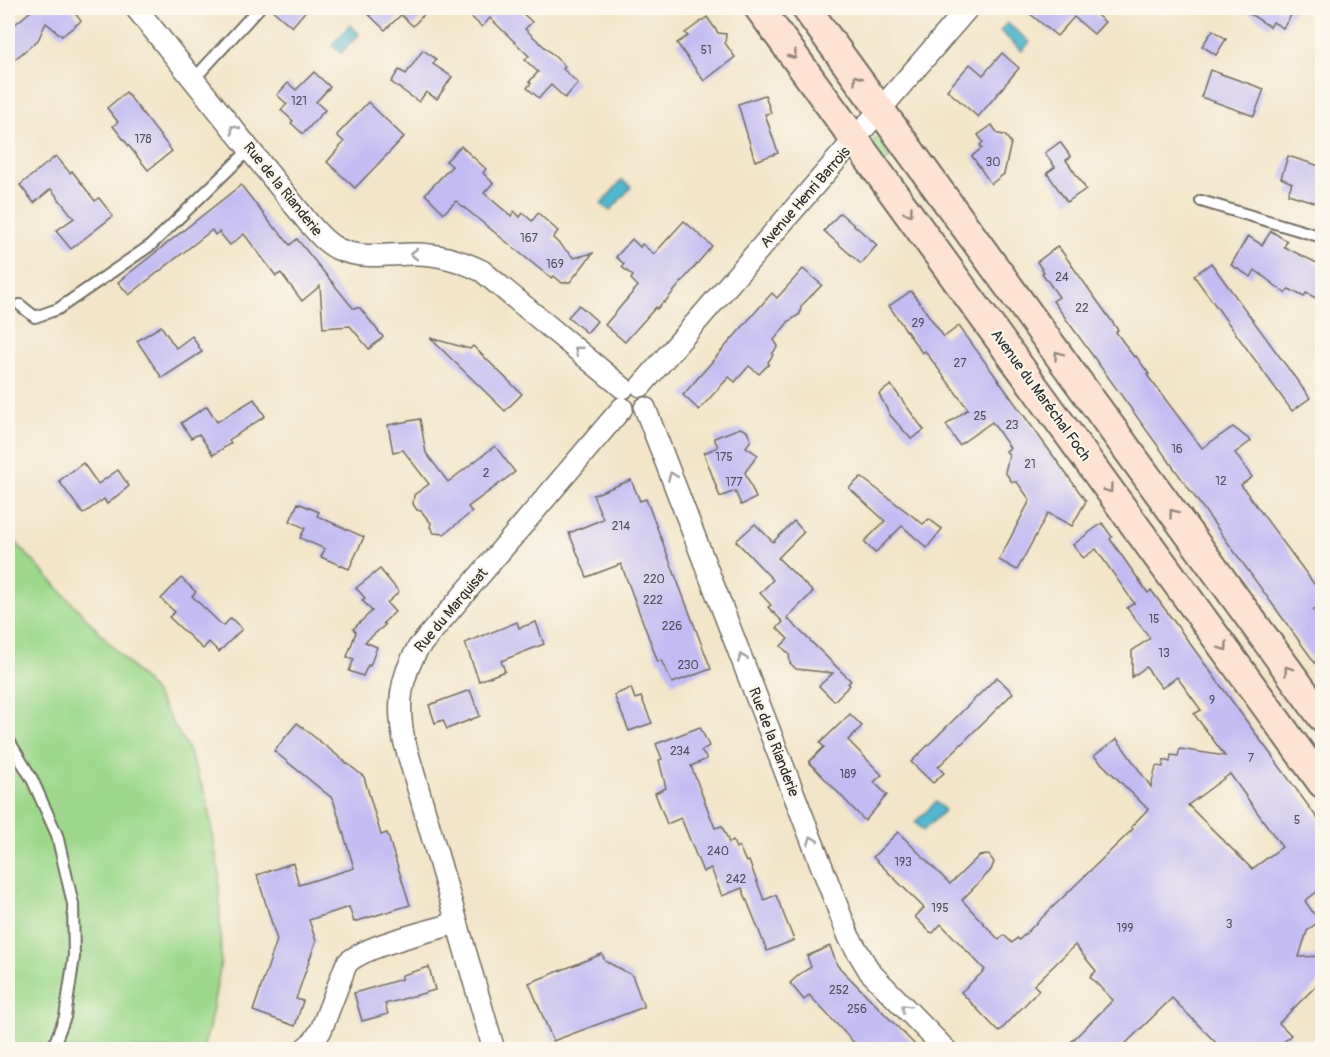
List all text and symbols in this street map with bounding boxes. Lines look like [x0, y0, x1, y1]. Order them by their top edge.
house number: 51 [700, 43, 712, 58]
one-way arrow [786, 48, 797, 59]
one-way arrow [853, 74, 864, 85]
house number: 121 [291, 94, 307, 109]
one-way arrow [230, 125, 241, 136]
house number: 178 [134, 132, 152, 147]
street label: Rue de la Rianderie [239, 138, 327, 241]
street label: Avenue Henri Barrois [756, 142, 855, 252]
house number: 30 [986, 155, 1000, 170]
one-way arrow [902, 205, 913, 216]
house number: 167 [520, 231, 539, 246]
one-way arrow [410, 248, 419, 260]
house number: 169 [546, 257, 564, 272]
house number: 24 [1055, 270, 1069, 285]
house number: 22 [1075, 301, 1089, 316]
house number: 29 [912, 316, 924, 331]
street label: Avenue du Maréchal Foch [986, 326, 1095, 465]
one-way arrow [574, 346, 585, 357]
one-way arrow [1054, 351, 1065, 362]
house number: 27 [953, 356, 967, 371]
house number: 25 [973, 409, 987, 424]
house number: 23 [1005, 418, 1019, 433]
house number: 16 [1171, 442, 1183, 457]
house number: 175 [715, 450, 733, 465]
house number: 21 [1024, 457, 1036, 472]
house number: 2 [483, 466, 490, 481]
one-way arrow [667, 471, 679, 482]
house number: 12 [1215, 474, 1227, 489]
house number: 177 [725, 475, 743, 490]
one-way arrow [1102, 482, 1113, 493]
one-way arrow [1169, 508, 1180, 519]
house number: 214 [612, 519, 630, 534]
street label: Rue du Marquisat [410, 563, 493, 657]
house number: 220 [643, 572, 665, 587]
house number: 222 [643, 593, 663, 608]
house number: 15 [1148, 612, 1160, 627]
house number: 226 [662, 619, 682, 634]
one-way arrow [1216, 640, 1227, 651]
house number: 13 [1158, 646, 1170, 661]
one-way arrow [736, 653, 749, 664]
house number: 230 [677, 658, 699, 673]
one-way arrow [1284, 666, 1295, 677]
street label: Rue de la Rianderie [744, 685, 803, 800]
house number: 9 [1209, 693, 1215, 708]
house number: 234 [670, 744, 690, 759]
house number: 7 [1248, 751, 1255, 766]
house number: 189 [840, 767, 856, 782]
house number: 5 [1294, 813, 1300, 828]
one-way arrow [806, 835, 819, 846]
house number: 240 [707, 844, 729, 859]
house number: 193 [894, 855, 912, 870]
house number: 242 [726, 872, 746, 887]
house number: 195 [931, 901, 949, 916]
house number: 3 [1226, 917, 1233, 932]
house number: 199 [1116, 921, 1134, 936]
house number: 252 [829, 983, 849, 998]
house number: 256 [847, 1002, 867, 1017]
one-way arrow [901, 1004, 912, 1014]

